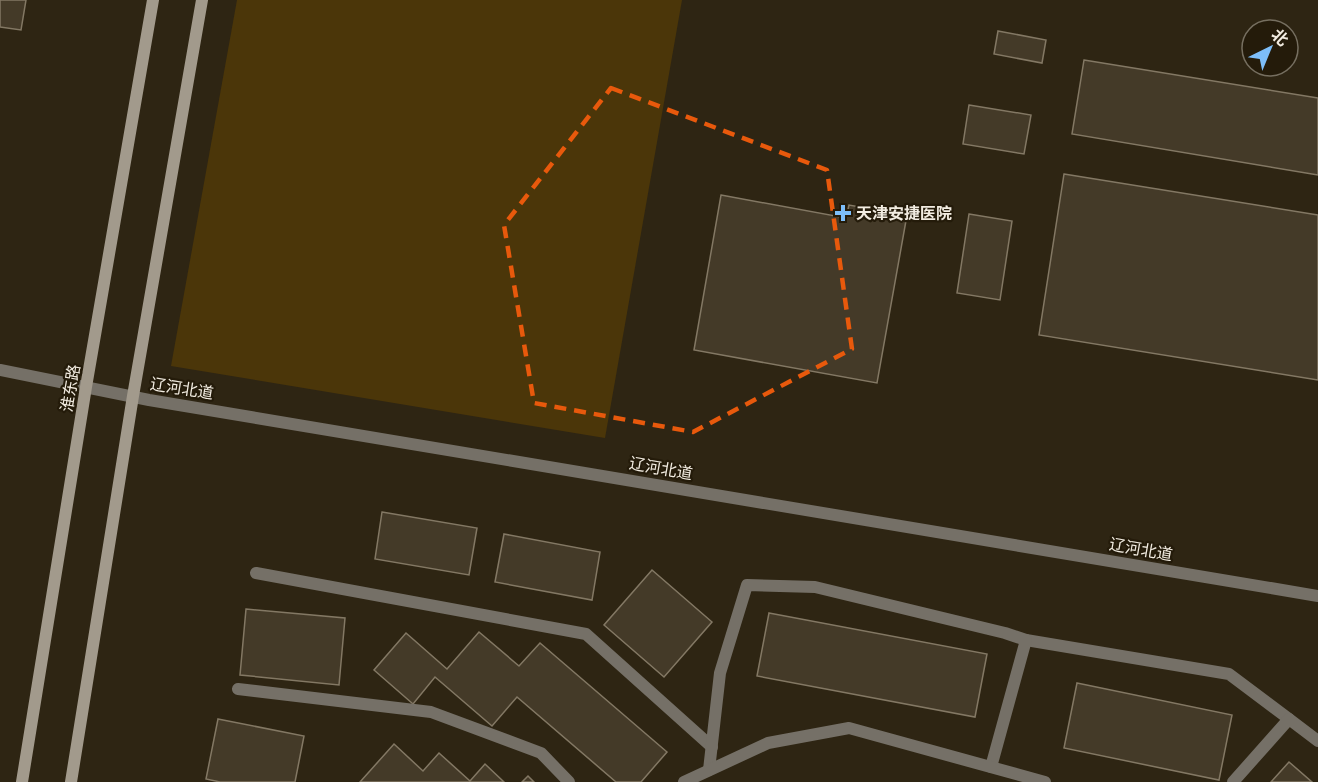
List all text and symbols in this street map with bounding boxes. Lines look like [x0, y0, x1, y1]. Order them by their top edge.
north arrow [1240, 18, 1300, 78]
text: 北 [1268, 24, 1293, 50]
place label: 天津安捷医院 [856, 203, 952, 223]
marker: 天津安捷医院 [834, 204, 852, 222]
street label: 淮东路 [56, 363, 84, 413]
street label: 辽河北道 [149, 373, 215, 403]
street label: 辽河北道 [628, 453, 694, 483]
street label: 辽河北道 [1108, 534, 1174, 564]

